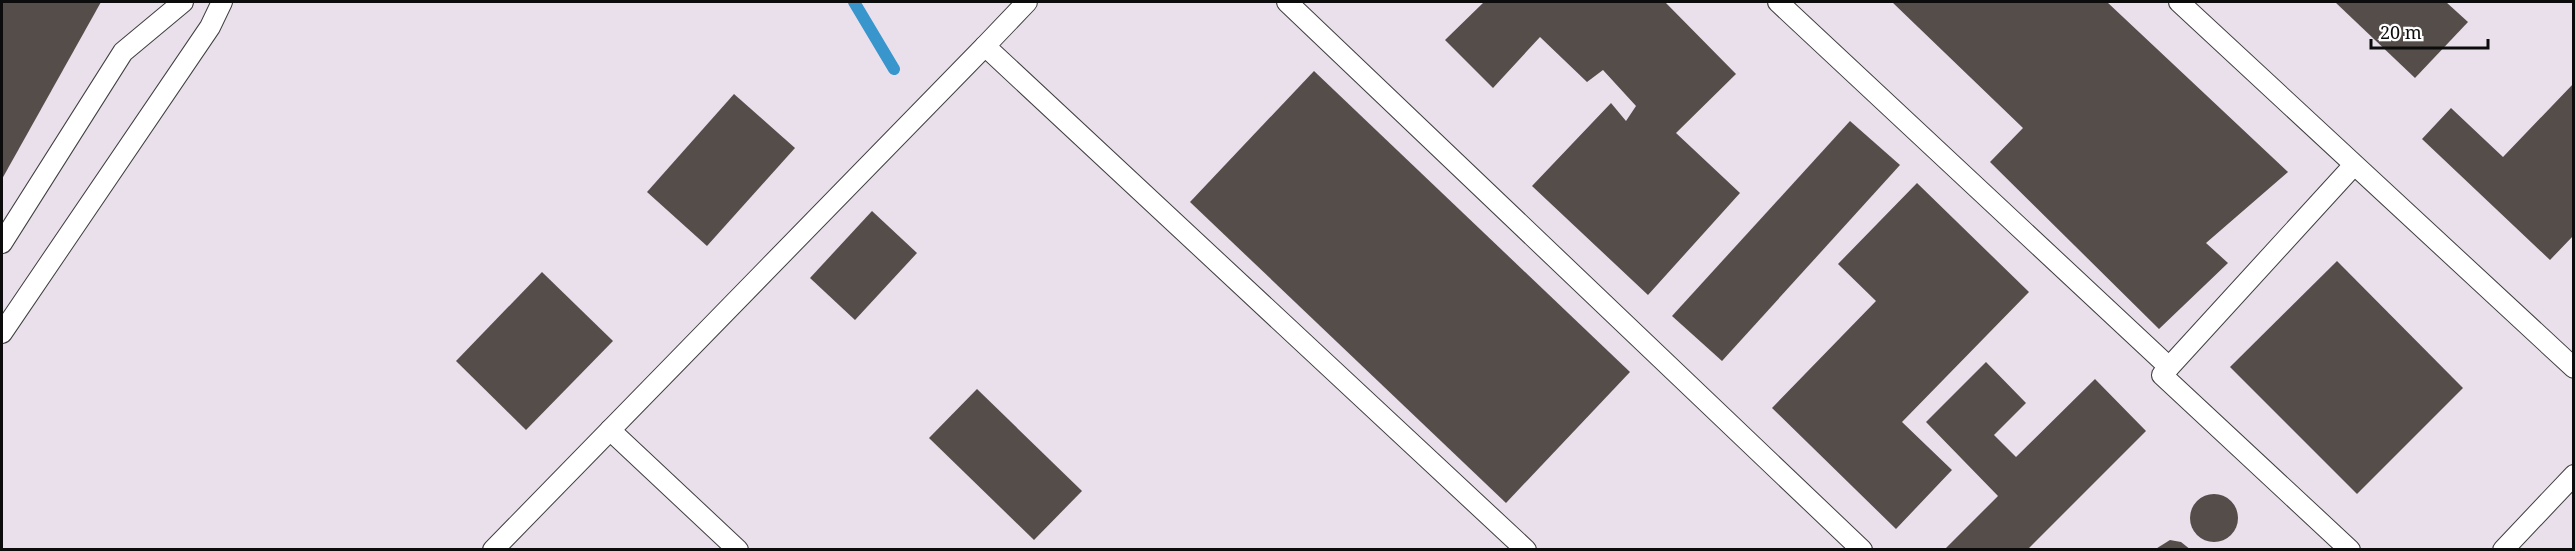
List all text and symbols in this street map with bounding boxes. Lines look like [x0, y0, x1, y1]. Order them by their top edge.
scale bar [2371, 12, 2488, 50]
text: 20 m [2380, 20, 2422, 44]

